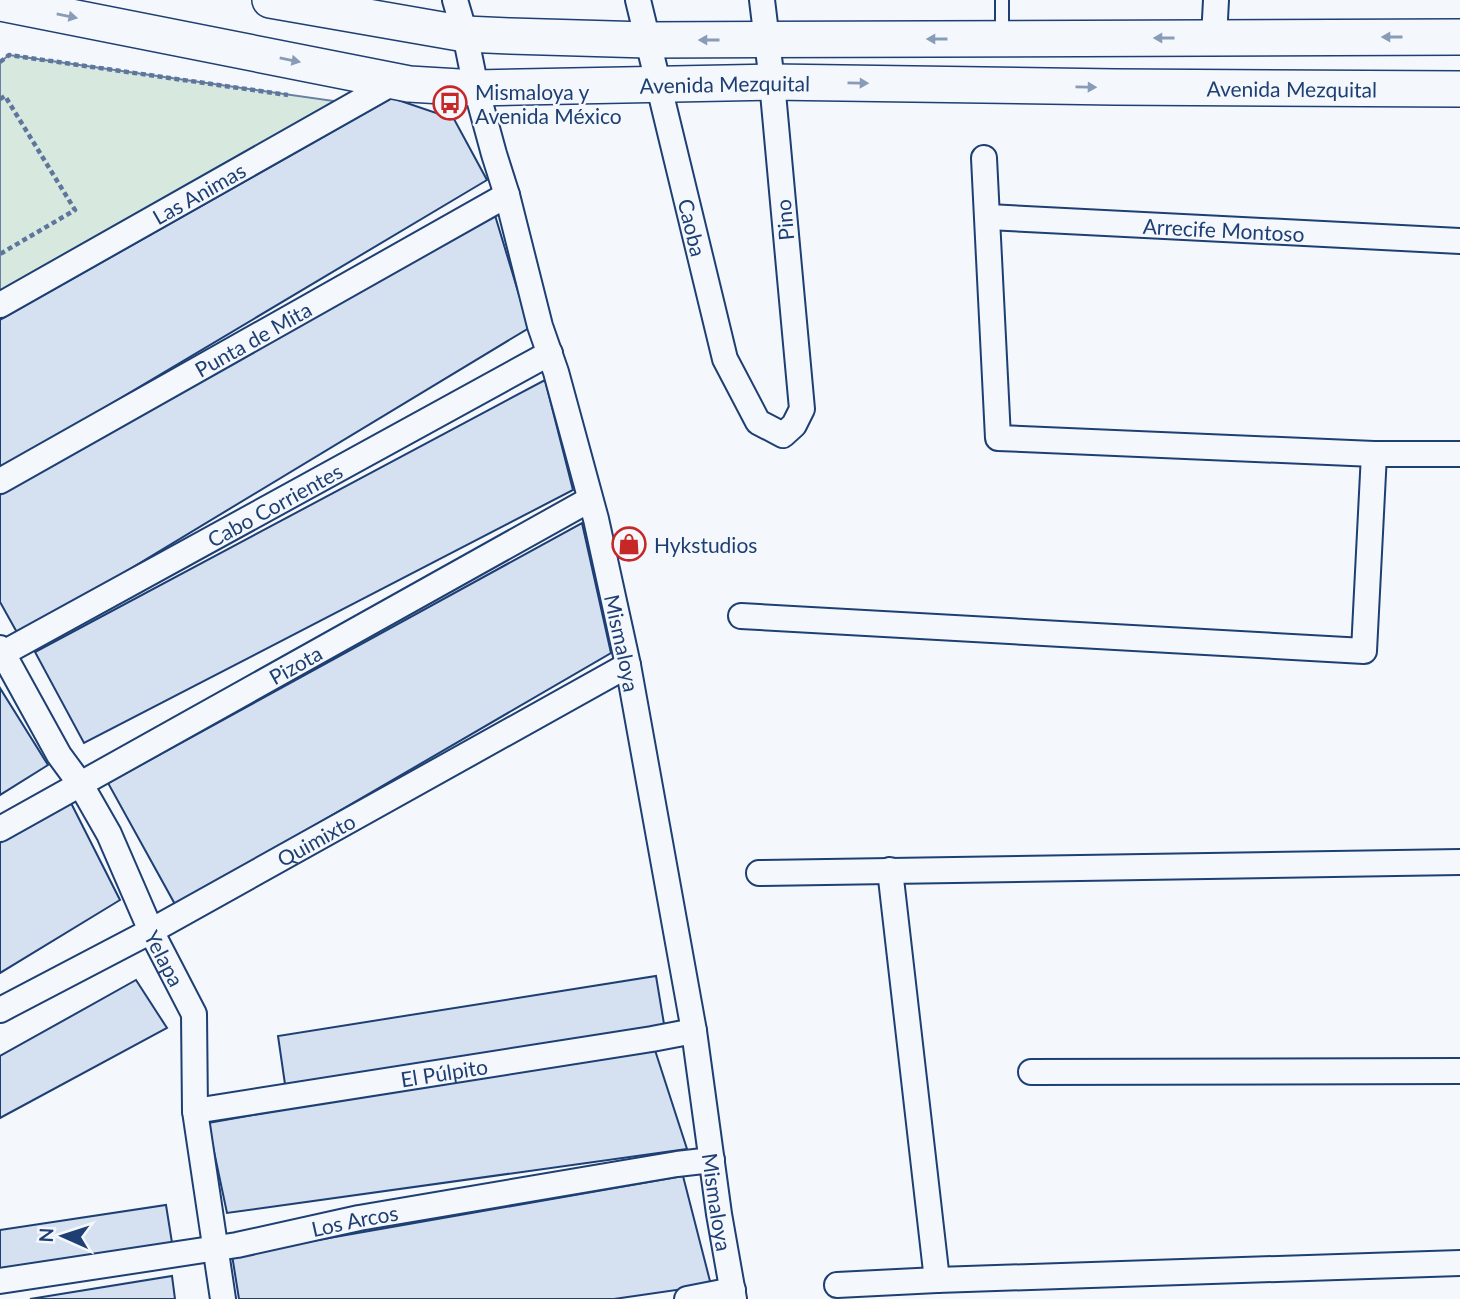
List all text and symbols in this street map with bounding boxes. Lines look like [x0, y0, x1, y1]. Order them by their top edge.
one-way arrow [56, 11, 78, 22]
one-way arrow [1381, 31, 1403, 43]
one-way arrow [1153, 32, 1175, 44]
one-way arrow [926, 33, 948, 45]
one-way arrow [698, 34, 720, 46]
one-way arrow [279, 55, 301, 66]
street label: Avenida Mezquital [639, 69, 810, 97]
street label: Avenida Mezquital [1207, 75, 1377, 101]
one-way arrow [847, 77, 869, 89]
place label: Mismaloya y Avenida México [475, 79, 622, 128]
one-way arrow [1075, 81, 1097, 92]
bus stop icon: Mismaloya y Avenida México [431, 84, 469, 122]
street label: Las Animas [148, 157, 249, 229]
street label: Caoba [674, 196, 712, 259]
street label: Pino [770, 198, 798, 242]
street label: Arrecife Montoso [1142, 212, 1305, 246]
street label: Punta de Mita [190, 296, 315, 381]
street label: Cabo Corrientes [203, 457, 346, 551]
shop icon: Hykstudios [610, 525, 648, 563]
place label: Hykstudios [654, 532, 757, 557]
street label: Mismaloya [600, 592, 645, 694]
street label: Pizota [264, 639, 326, 689]
street label: Quimixto [272, 807, 359, 871]
street label: Yelapa [140, 926, 190, 990]
street label: El Púlpito [399, 1053, 489, 1091]
street label: Mismaloya [698, 1151, 738, 1253]
street label: Los Arcos [309, 1199, 400, 1241]
north arrow [28, 1201, 98, 1271]
text: N [34, 1227, 57, 1243]

